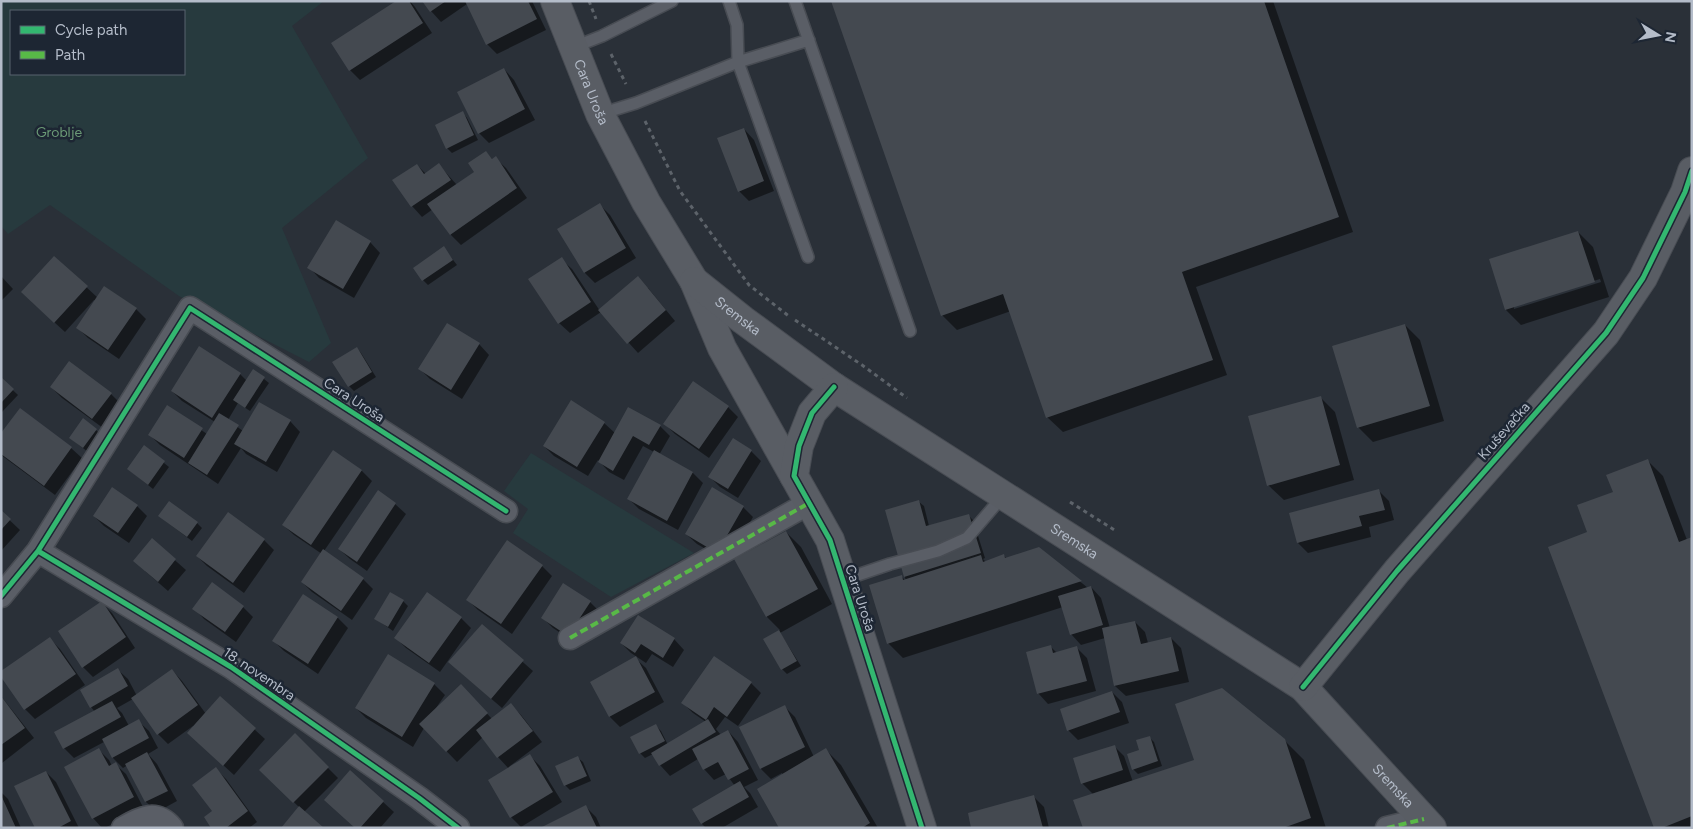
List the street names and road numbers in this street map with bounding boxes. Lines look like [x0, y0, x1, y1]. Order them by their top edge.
street label: Cara Uroša [571, 57, 613, 128]
street label: Sremska [712, 293, 764, 339]
street label: Cara Uroša [320, 374, 388, 426]
street label: Kruševačka [1474, 399, 1534, 463]
street label: Sremska [1047, 519, 1101, 562]
street label: Cara Uroša [841, 563, 879, 633]
street label: 18. novembra [220, 644, 298, 704]
street label: Sremska [1369, 760, 1417, 811]

